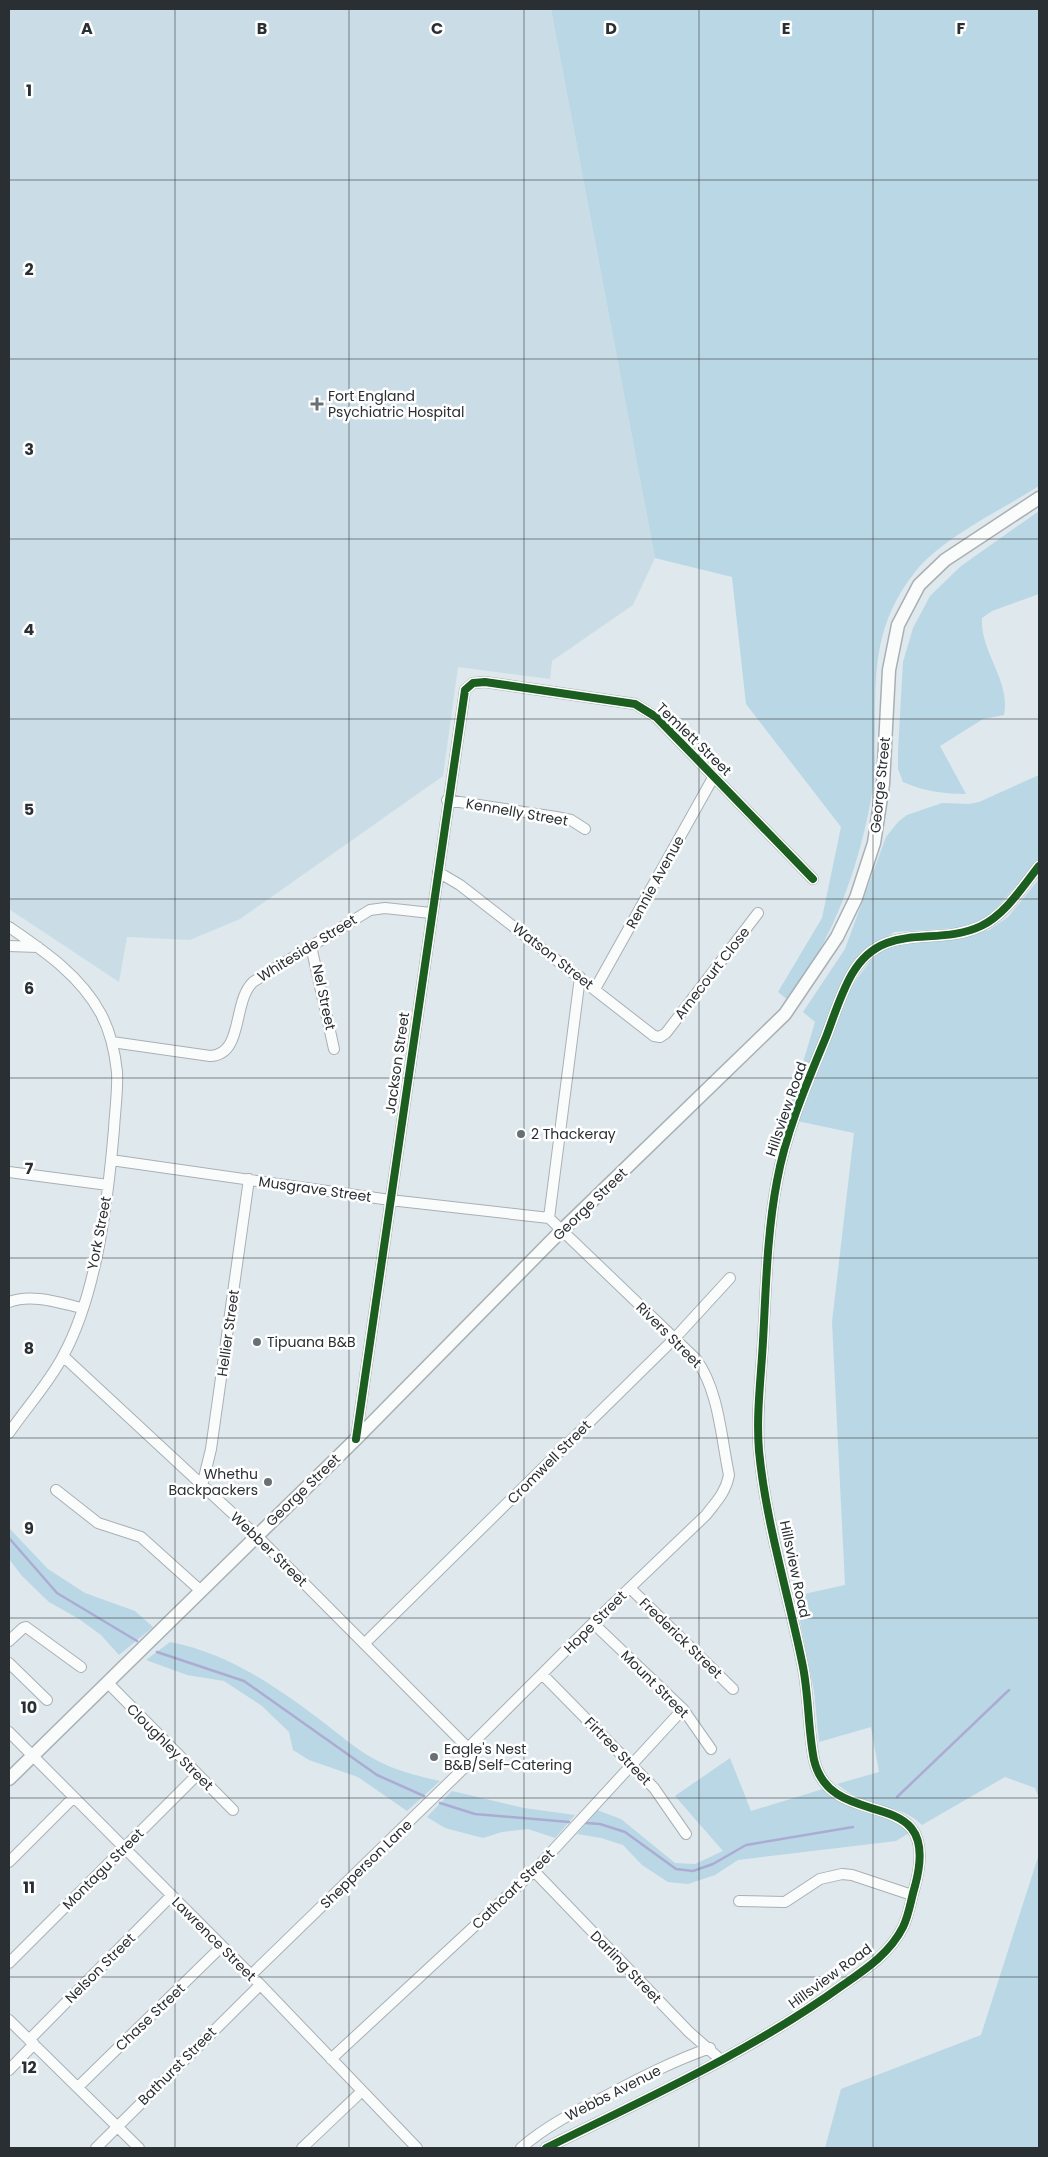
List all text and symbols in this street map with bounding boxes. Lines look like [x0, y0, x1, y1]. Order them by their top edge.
text: A [81, 17, 93, 40]
text: B [257, 17, 267, 40]
text: C [431, 17, 443, 40]
text: D [605, 17, 617, 40]
text: E [782, 17, 790, 40]
text: F [957, 17, 966, 40]
text: 1 [26, 79, 32, 102]
text: 2 [24, 258, 34, 281]
place label: Fort England Psychiatric Hospital [328, 386, 465, 422]
marker: Fort England Psychiatric Hospital [310, 397, 324, 411]
text: 3 [24, 438, 34, 461]
text: 4 [24, 618, 35, 641]
street label: Temlett Street [652, 698, 736, 780]
street label: George Street [865, 736, 895, 834]
street label: Kennelly Street [464, 793, 570, 831]
text: 5 [24, 798, 34, 821]
street label: Rennie Avenue [621, 832, 689, 932]
street label: Whiteside Street [254, 909, 360, 987]
street label: Watson Street [508, 918, 598, 994]
street label: Arnecourt Close [670, 922, 755, 1023]
street label: Nel Street [307, 962, 341, 1032]
text: 6 [24, 977, 34, 1000]
street label: Jackson Street [380, 1011, 414, 1115]
street label: Hillsview Road [760, 1059, 812, 1159]
place label: 2 Thackeray [531, 1124, 616, 1144]
marker: 2 Thackeray [515, 1128, 527, 1140]
text: 7 [25, 1157, 34, 1180]
street label: George Street [548, 1163, 632, 1245]
street label: Musgrave Street [257, 1171, 373, 1207]
street label: York Street [82, 1195, 116, 1271]
street label: Hellier Street [212, 1288, 244, 1378]
street label: Rivers Street [632, 1298, 706, 1372]
place label: Tipuana B&B [267, 1332, 356, 1352]
marker: Tipuana B&B [251, 1336, 263, 1348]
text: 8 [24, 1337, 34, 1360]
street label: Cromwell Street [503, 1416, 595, 1508]
street label: George Street [261, 1449, 345, 1531]
place label: Whethu Backpackers [168, 1464, 258, 1500]
marker: Whethu Backpackers [262, 1476, 274, 1488]
street label: Webber Street [226, 1507, 312, 1591]
text: 9 [24, 1517, 34, 1540]
street label: Hillsview Road [775, 1519, 815, 1619]
street label: Hope Street [559, 1586, 631, 1658]
street label: Frederick Street [635, 1593, 727, 1683]
street label: Mount Street [617, 1646, 693, 1722]
text: 10 [21, 1696, 37, 1719]
street label: Cloughley Street [122, 1699, 218, 1795]
street label: Firtree Street [580, 1712, 656, 1790]
place label: Eagle's Nest B&B/Self-Catering [444, 1739, 572, 1775]
marker: Eagle's Nest B&B/Self-Catering [428, 1751, 440, 1763]
street label: Shepperson Lane [316, 1815, 417, 1913]
street label: Montagu Street [58, 1824, 148, 1914]
street label: Cathcart Street [467, 1845, 559, 1933]
text: 11 [23, 1876, 35, 1899]
street label: Lawrence Street [167, 1892, 261, 1986]
street label: Darling Street [586, 1926, 666, 2008]
street label: Nelson Street [60, 1928, 140, 2008]
street label: Hillsview Road [784, 1939, 876, 2013]
street label: Chase Street [111, 1979, 189, 2055]
street label: Bathurst Street [133, 2022, 221, 2110]
text: 12 [21, 2056, 37, 2079]
street label: Webbs Avenue [562, 2060, 665, 2126]

